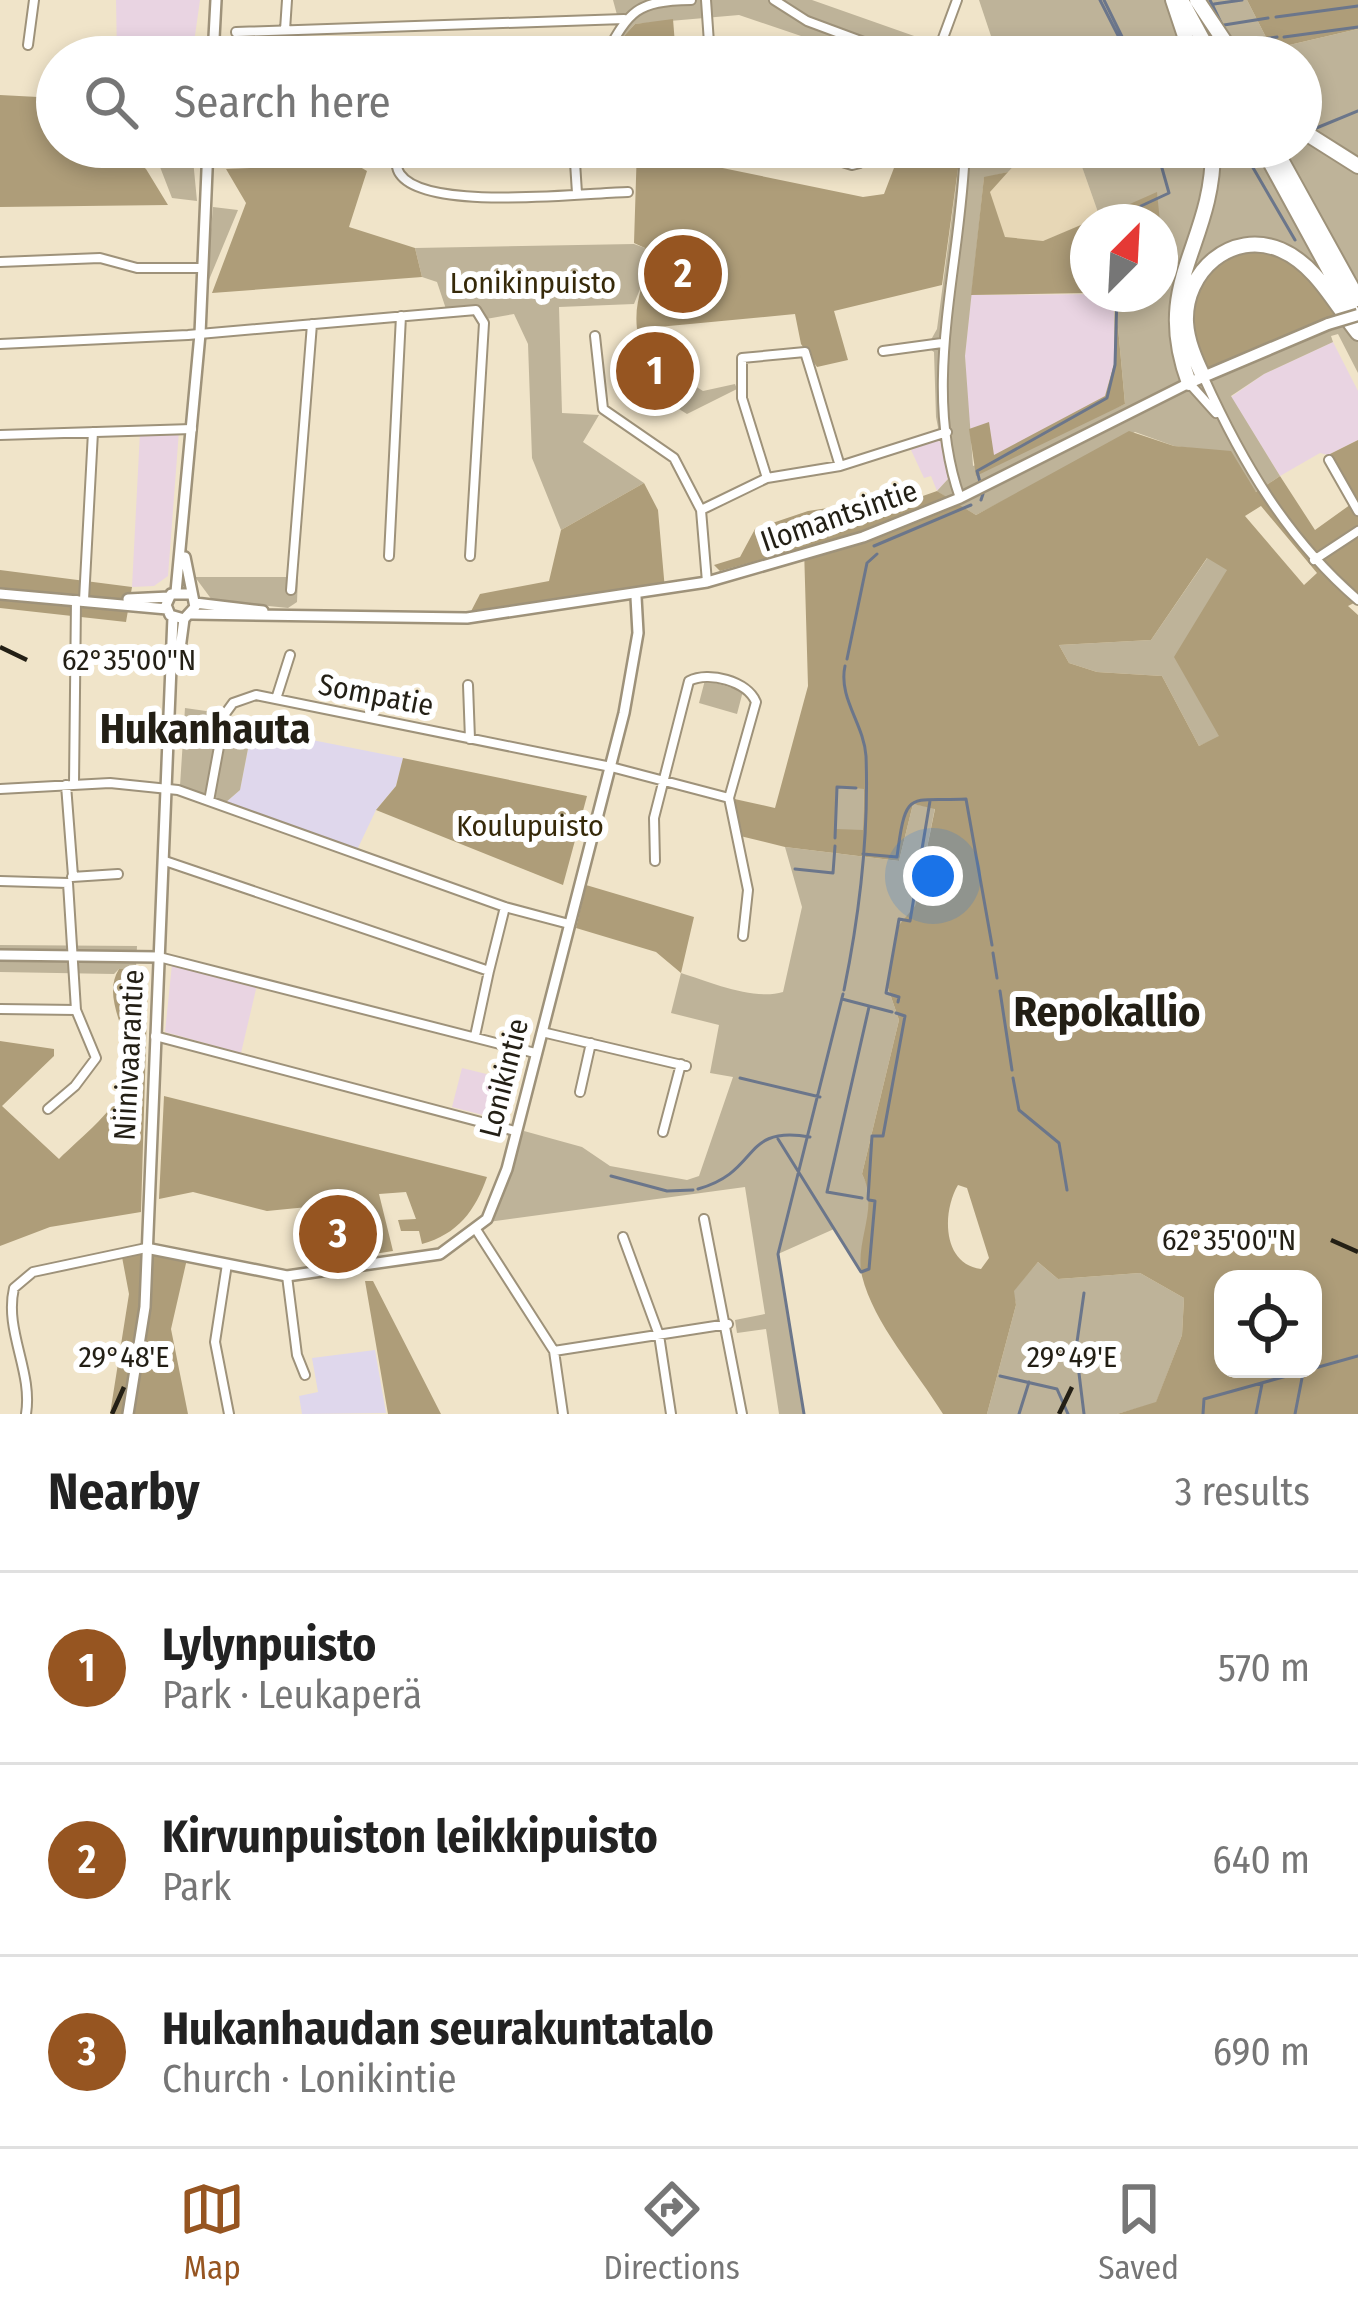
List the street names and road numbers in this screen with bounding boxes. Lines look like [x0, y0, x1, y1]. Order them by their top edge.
street label: Ilomantsintie [756, 472, 922, 560]
street label: Sompatie [315, 666, 437, 724]
street label: Niinivaarantie [107, 969, 151, 1141]
street label: Lonikintie [472, 1015, 536, 1141]

